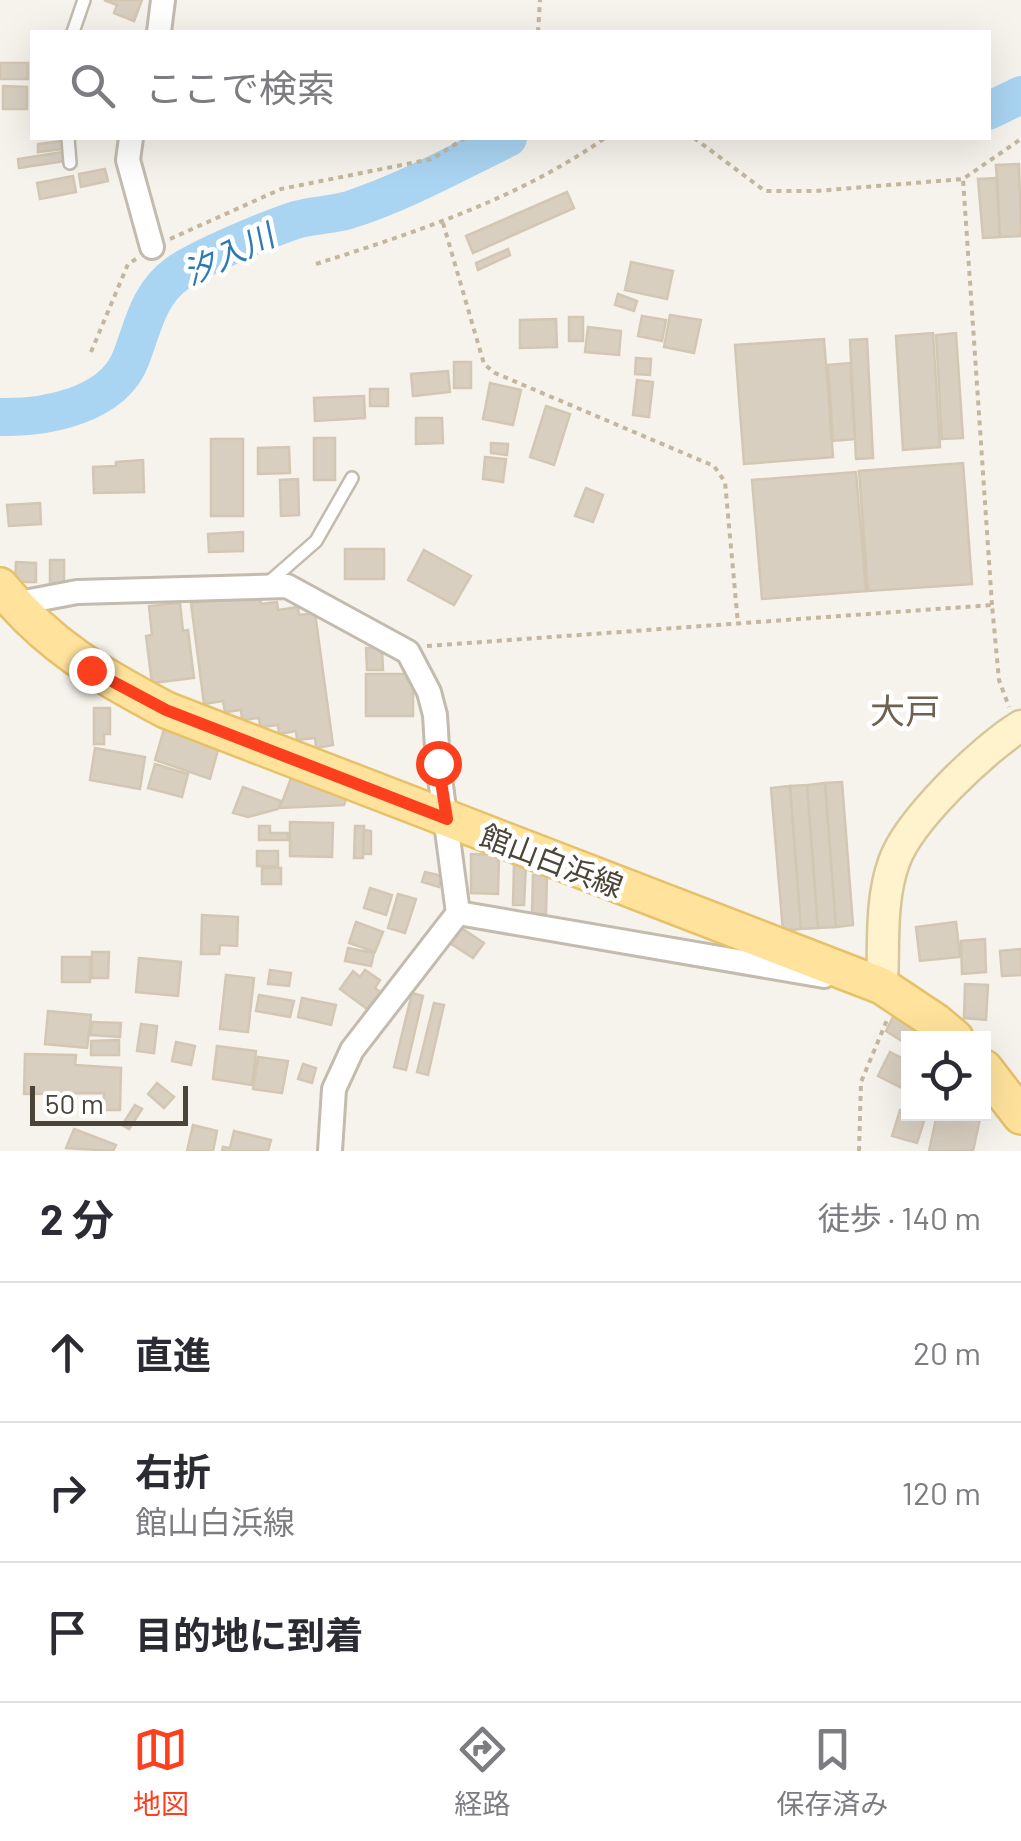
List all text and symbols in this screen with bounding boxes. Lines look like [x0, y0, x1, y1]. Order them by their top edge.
search box [30, 30, 991, 140]
icon: search [65, 58, 120, 113]
text: ここで検索 [145, 64, 335, 110]
water label: 汐入川 [177, 214, 282, 291]
route end [69, 648, 115, 694]
district label: 大戸 [870, 689, 940, 731]
route start [416, 741, 462, 787]
street label: 館山白浜線 [476, 816, 628, 904]
map controls [901, 1031, 991, 1121]
button: locate [901, 1031, 991, 1121]
scale bar [30, 1081, 188, 1126]
text: 50 m [45, 1086, 104, 1120]
text: 2 分 [40, 1193, 114, 1243]
text: 徒歩 · 140 m [818, 1198, 981, 1236]
icon: ahead [40, 1325, 95, 1380]
text: 直進 [135, 1331, 211, 1377]
text: 20 m [913, 1333, 981, 1371]
text: 右折 [135, 1448, 211, 1494]
icon: right [40, 1465, 95, 1520]
text: 120 m [902, 1473, 981, 1511]
text: 館山白浜線 [135, 1502, 295, 1540]
icon: arrive [40, 1605, 95, 1660]
text: 目的地に到着 [135, 1611, 363, 1657]
tab: 地図 [133, 1722, 189, 1822]
tab: 経路 [454, 1722, 510, 1822]
tab: 保存済み [776, 1722, 888, 1822]

